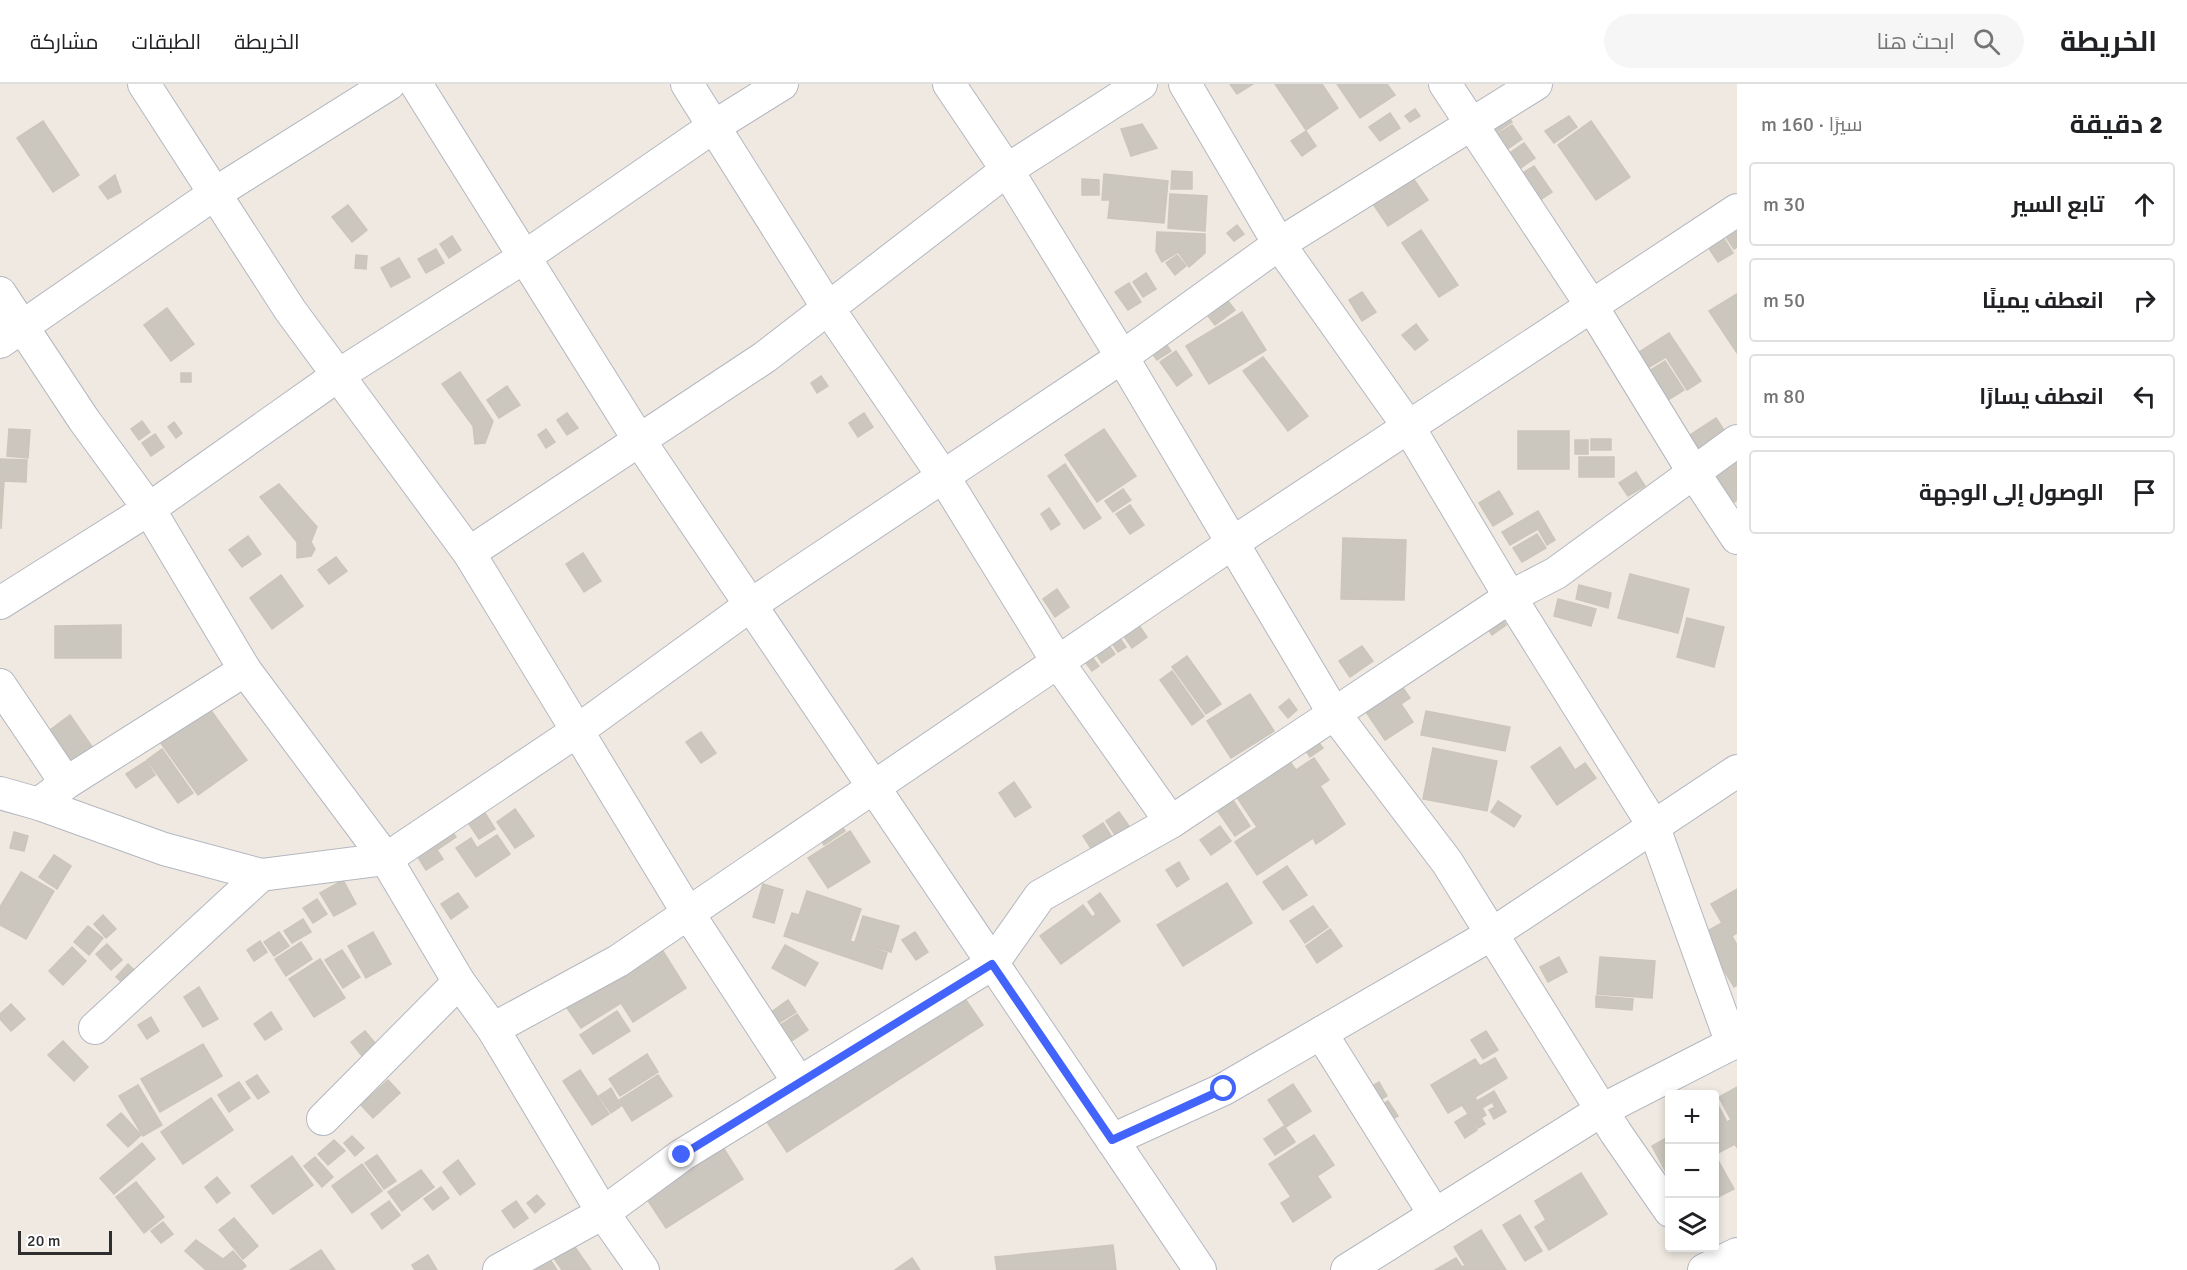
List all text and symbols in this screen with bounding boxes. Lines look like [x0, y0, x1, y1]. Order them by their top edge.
search box [1604, 14, 2024, 68]
icon: search [1970, 25, 2003, 58]
text: الخريطة [2060, 25, 2157, 59]
text: ابحث هنا [1877, 28, 1955, 55]
text: مشاركة [30, 29, 99, 55]
text: الطبقات [132, 29, 201, 55]
text: الخريطة [234, 29, 300, 55]
text: 2 دقيقة [2070, 109, 2163, 141]
text: سيرًا · 160 m [1761, 112, 1862, 137]
icon: ahead [2128, 188, 2161, 221]
text: تابع السير [2012, 191, 2104, 218]
text: 30 m [1763, 192, 1805, 217]
icon: right [2128, 284, 2161, 317]
text: انعطف يمينًا [1982, 287, 2104, 314]
text: 50 m [1763, 288, 1805, 313]
icon: left [2128, 380, 2161, 413]
text: انعطف يسارًا [1979, 383, 2104, 410]
text: 80 m [1763, 384, 1805, 409]
icon: arrive [2128, 476, 2161, 509]
text: الوصول إلى الوجهة [1919, 479, 2104, 506]
route start [1210, 1075, 1236, 1101]
map controls [1665, 1090, 1719, 1252]
button: + [1665, 1090, 1719, 1144]
route end [668, 1141, 694, 1167]
button: − [1665, 1144, 1719, 1198]
button: layers [1665, 1198, 1719, 1252]
scale bar [18, 1228, 112, 1256]
text: 20 m [27, 1231, 61, 1251]

